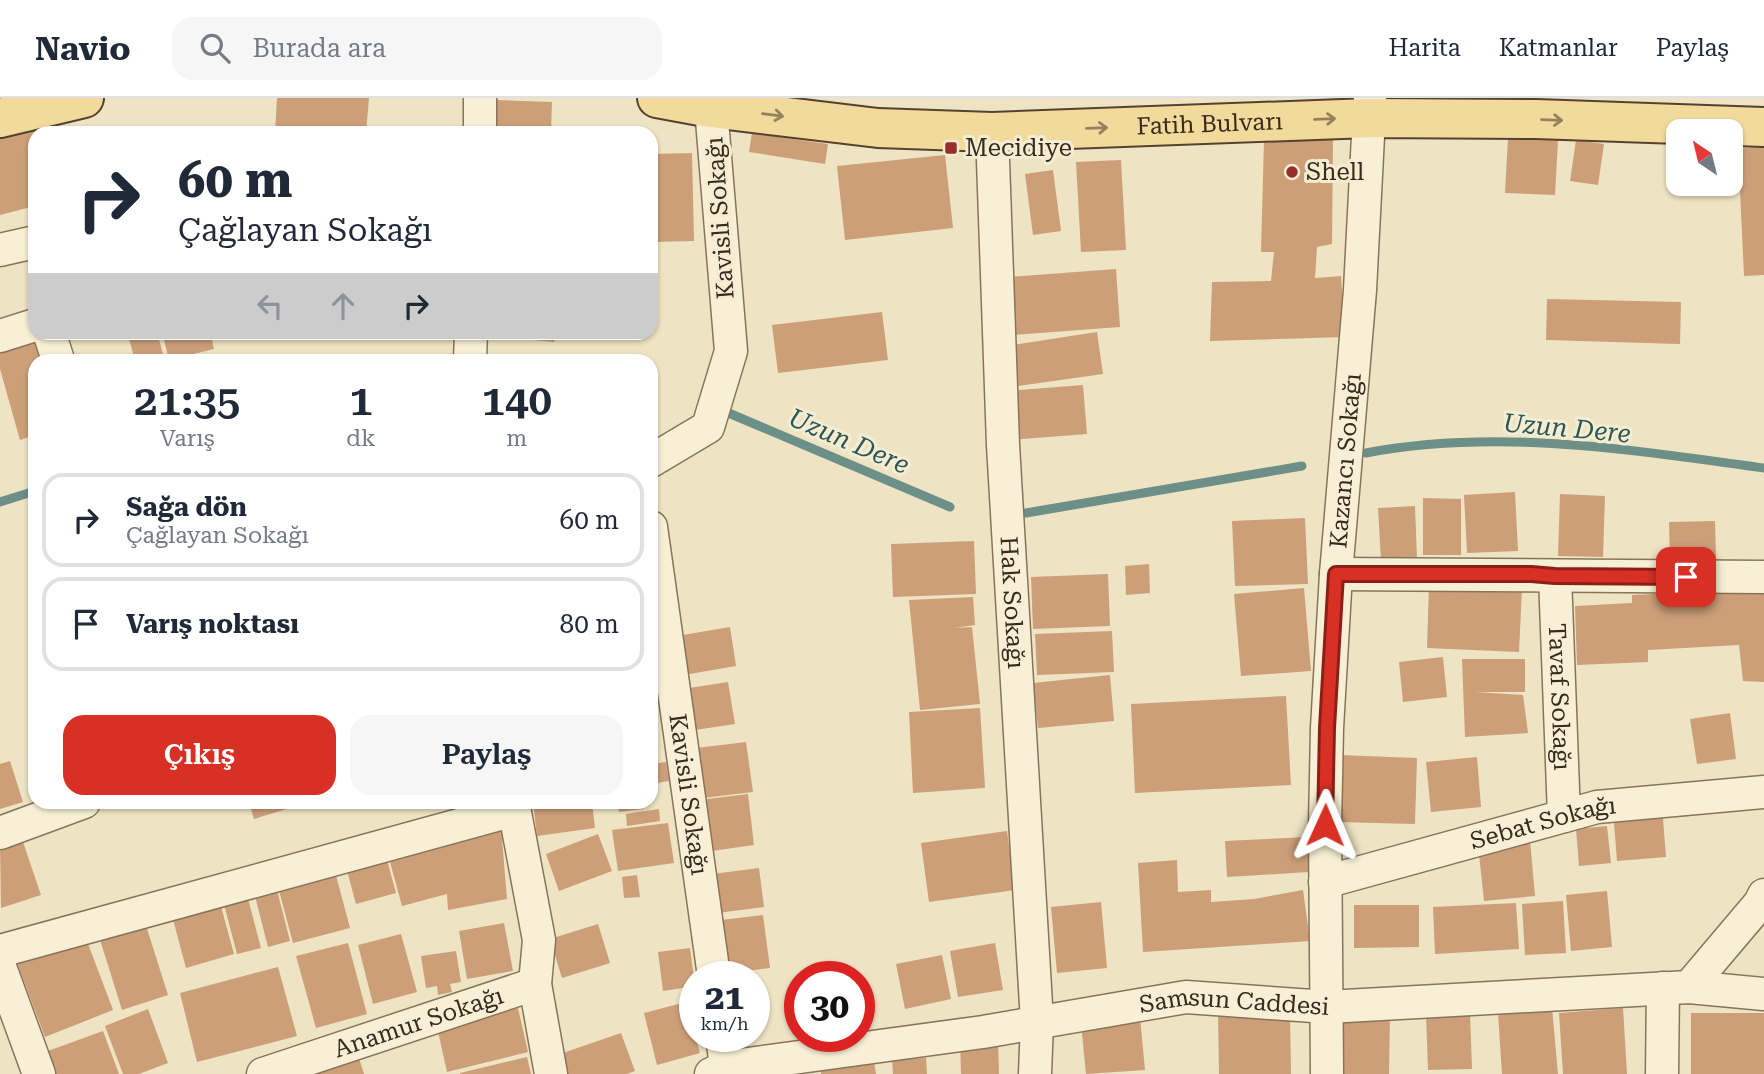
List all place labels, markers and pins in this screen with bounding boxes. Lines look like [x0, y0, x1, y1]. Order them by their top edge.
place label: Mecidiye [965, 134, 1072, 162]
marker: Mecidiye [943, 140, 959, 156]
place label: Shell [1306, 158, 1364, 186]
marker: Shell [1284, 164, 1300, 180]
pin [1656, 547, 1716, 607]

